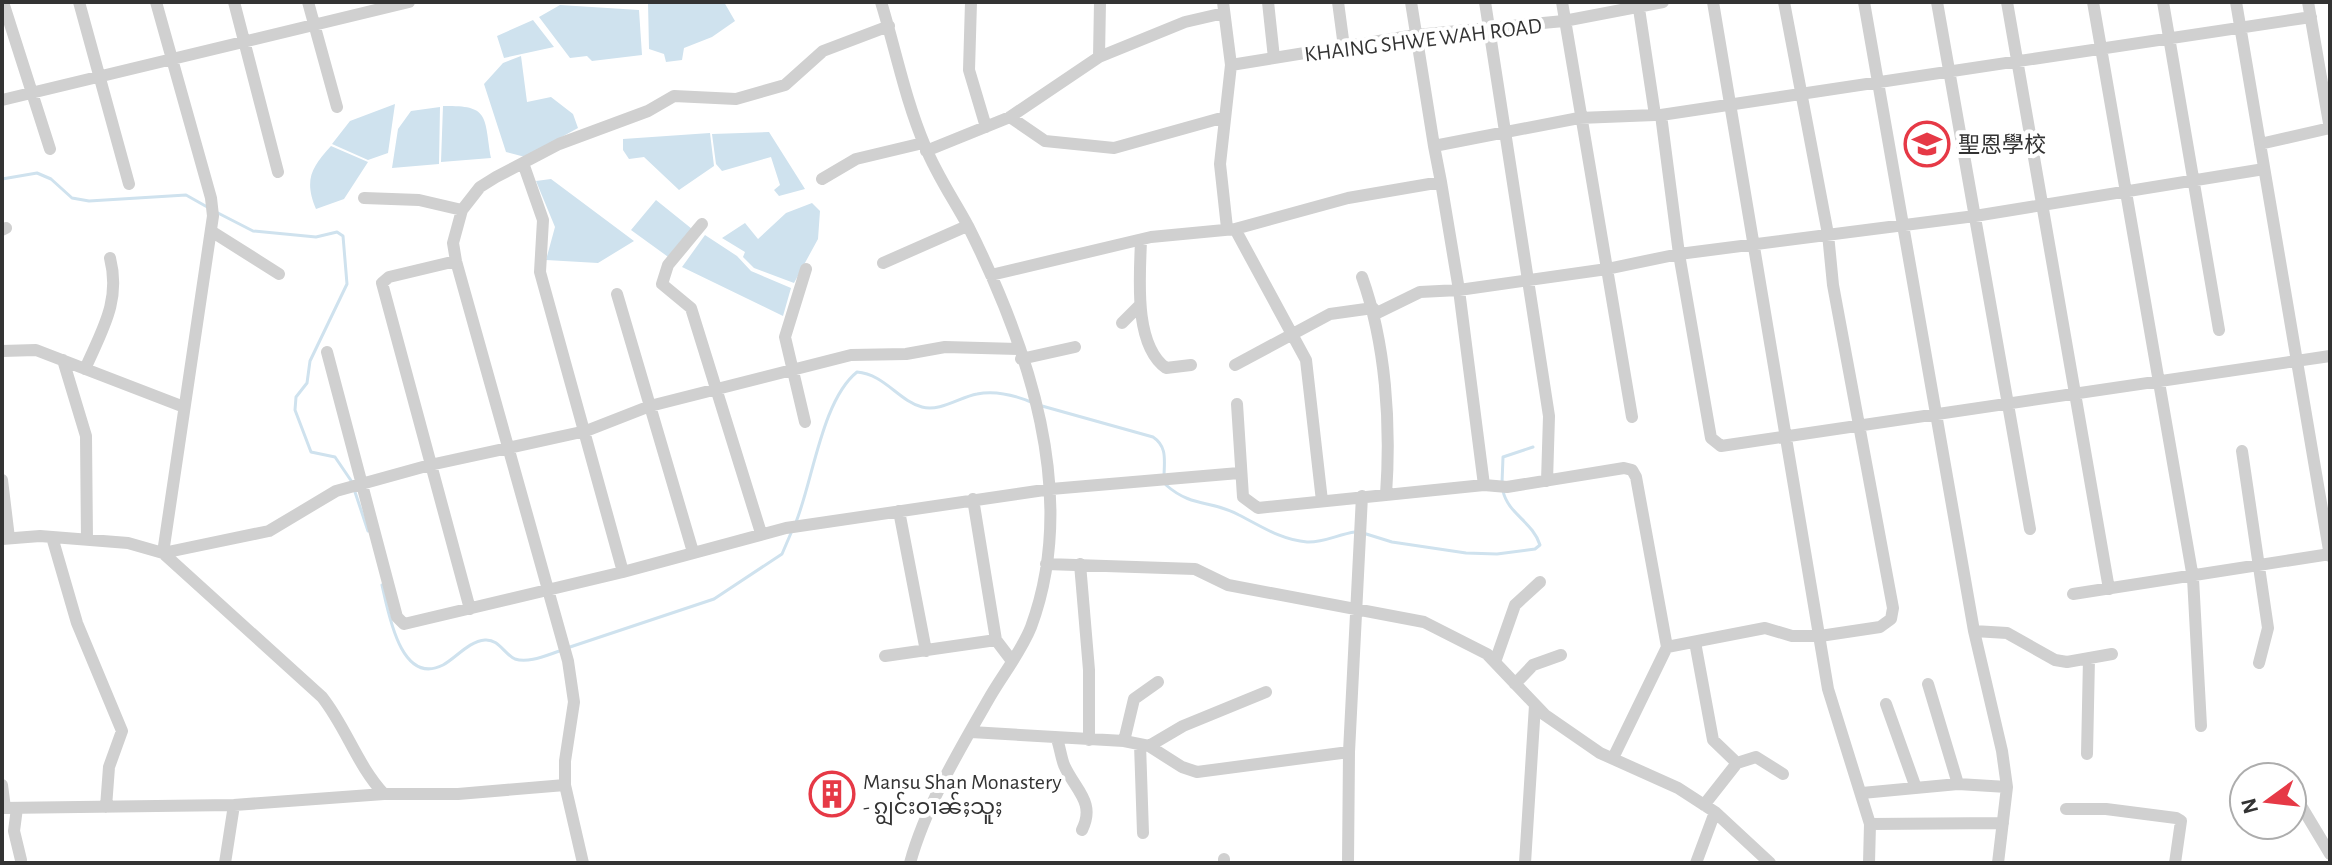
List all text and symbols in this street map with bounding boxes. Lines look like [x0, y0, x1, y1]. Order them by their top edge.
street label: KHAING SHWE WAH ROAD [1303, 14, 1543, 65]
school or university icon: 聖恩學校 [1903, 120, 1951, 168]
place label: 聖恩學校 [1958, 133, 2046, 156]
north arrow [2228, 761, 2308, 841]
building icon: Mansu Shan Monastery - ၵျွင်းဝၢၼ်ႈသူႈ [808, 770, 856, 818]
place label: Mansu Shan Monastery - ၵျွင်းဝၢၼ်ႈသူႈ [863, 771, 1062, 826]
text: N [2237, 796, 2262, 816]

